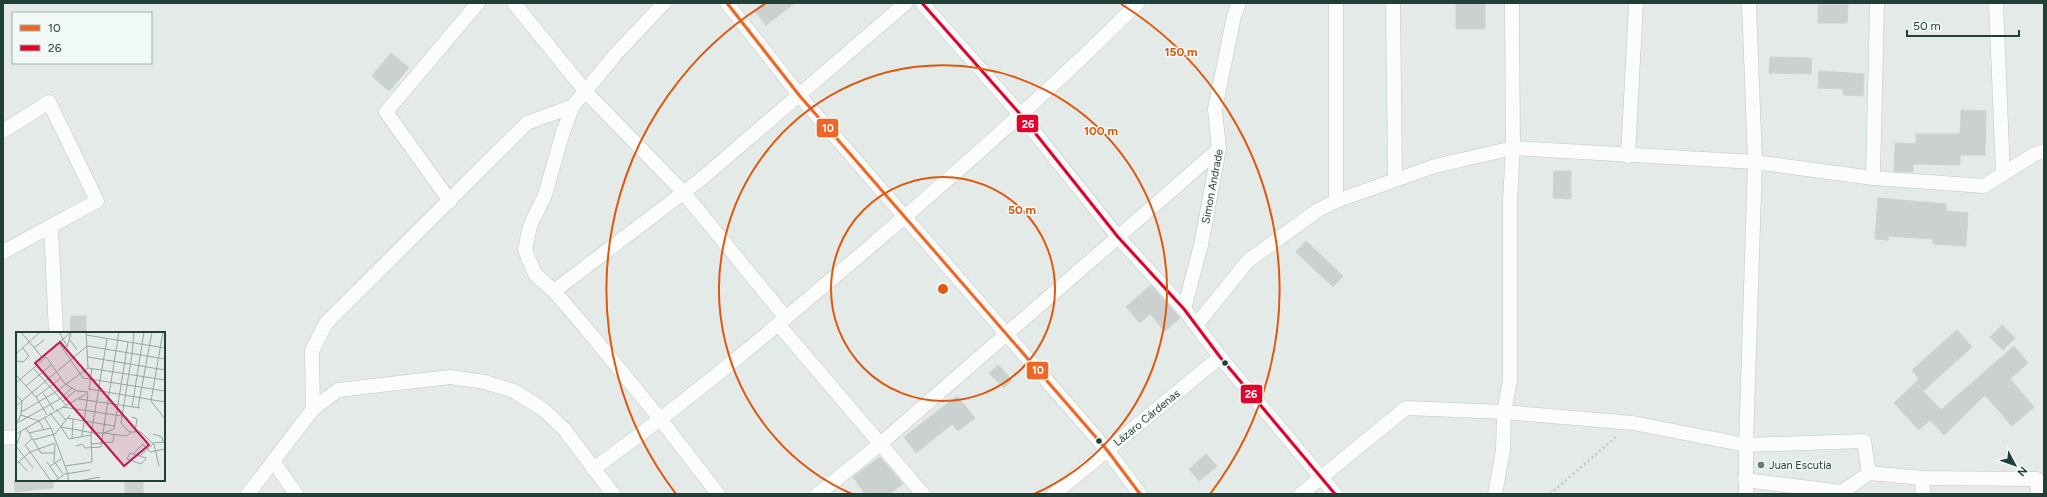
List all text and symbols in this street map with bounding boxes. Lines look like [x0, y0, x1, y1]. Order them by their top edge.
legend [12, 12, 152, 64]
scale bar [1907, 12, 2019, 38]
text: 50 m [1913, 19, 1941, 33]
text: 10 [48, 21, 61, 35]
text: 26 [48, 41, 62, 55]
text: 150 m [1164, 45, 1198, 59]
line badge: 26 [1016, 114, 1039, 133]
line badge: 10 [816, 118, 839, 138]
text: 26 [1022, 118, 1035, 131]
text: 10 [822, 122, 834, 135]
text: 100 m [1084, 124, 1118, 138]
street label: Simon Andrade [1199, 148, 1226, 225]
text: 50 m [1008, 203, 1036, 217]
centre of rings [936, 282, 950, 296]
inset map [16, 332, 165, 481]
unlabelled marker [1220, 358, 1230, 368]
line badge: 10 [1026, 361, 1049, 380]
text: 10 [1032, 364, 1044, 377]
line badge: 26 [1240, 384, 1263, 404]
street label: Lázaro Cárdenas [1111, 387, 1183, 449]
text: 26 [1245, 388, 1258, 401]
unlabelled marker [1094, 436, 1104, 446]
north arrow [1995, 445, 2035, 485]
place label: Juan Escutia [1769, 459, 1831, 472]
marker: Juan Escutia [1756, 460, 1766, 470]
text: N [2014, 464, 2030, 479]

